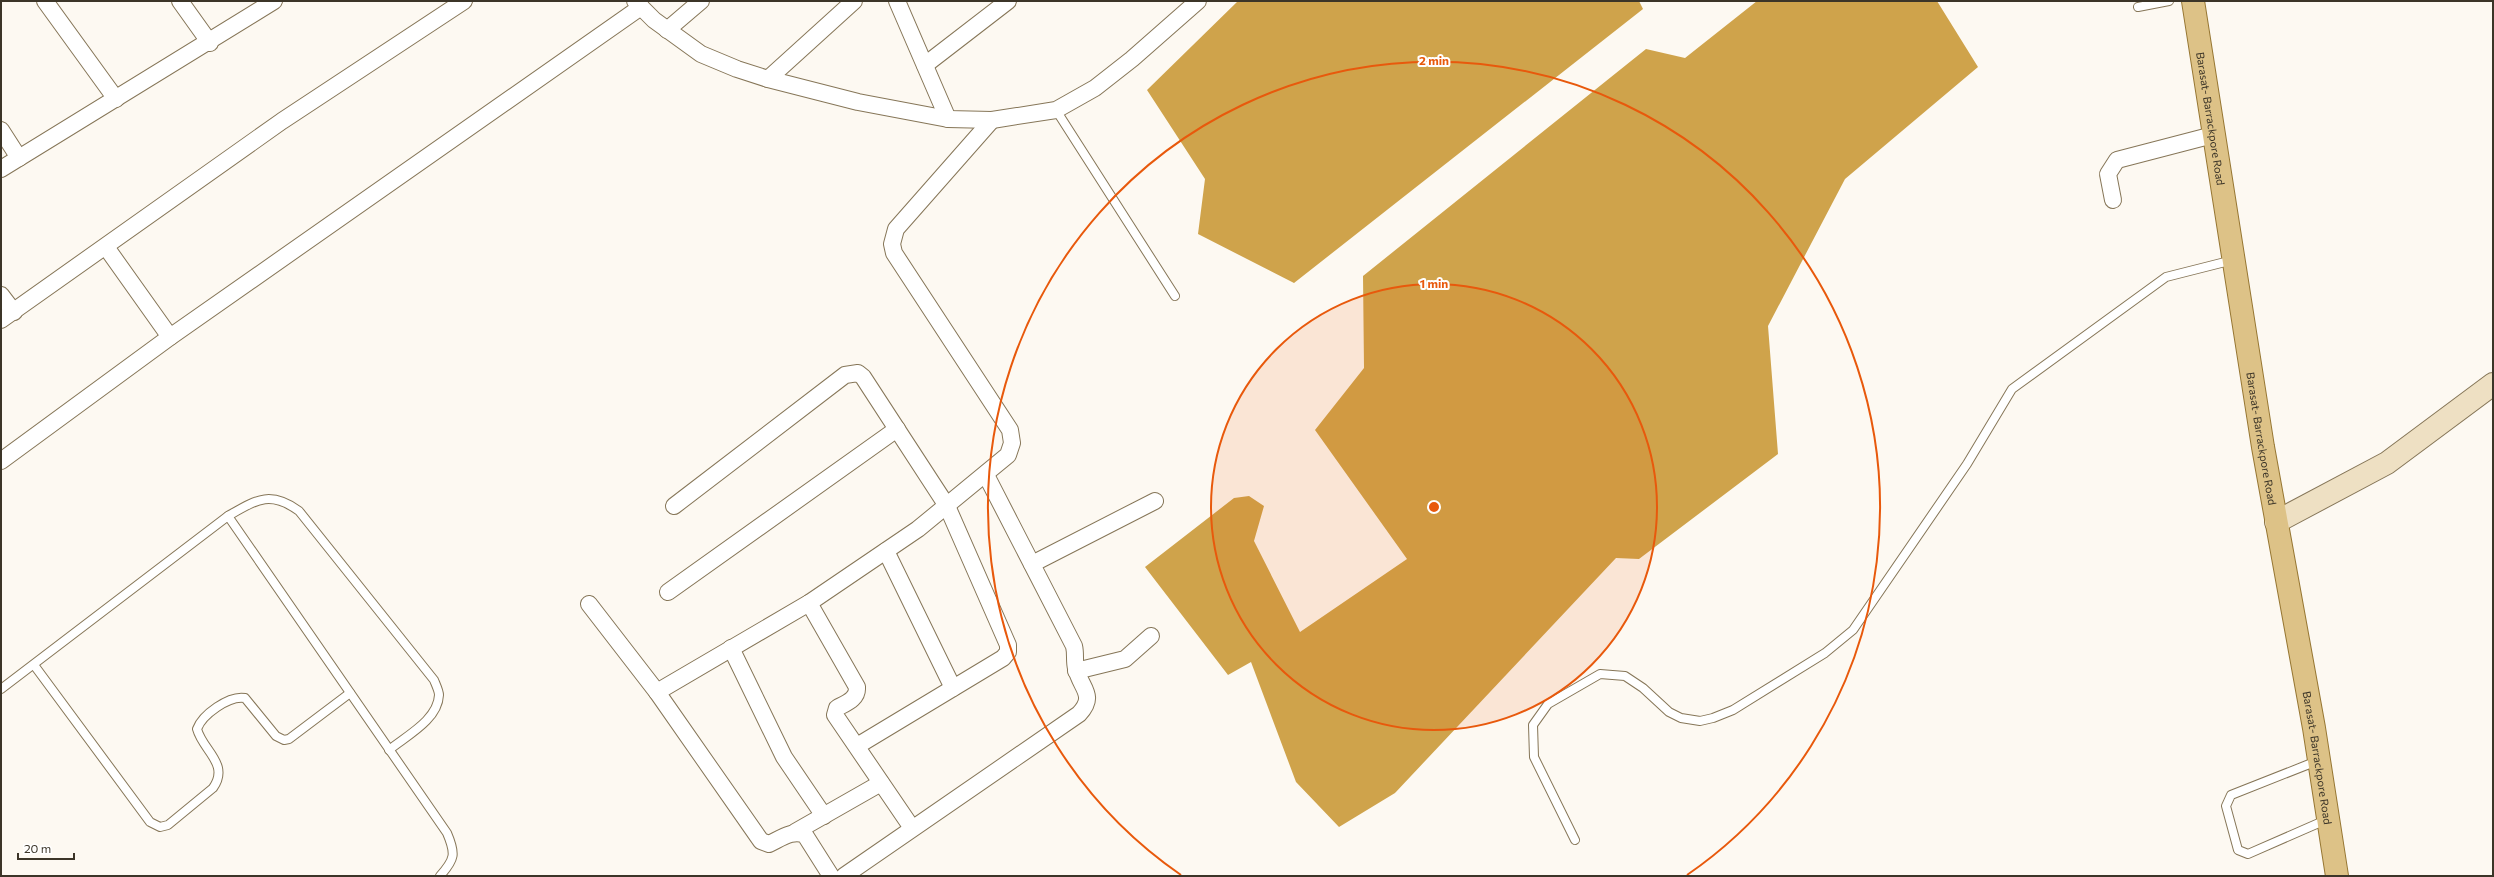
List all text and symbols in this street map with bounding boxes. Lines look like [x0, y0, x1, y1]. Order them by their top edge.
street label: Barasat- Barrackpore Road [2195, 51, 2228, 186]
text: 2 min [1419, 53, 1449, 67]
text: 1 min [1420, 276, 1448, 290]
street label: Barasat- Barrackpore Road [2245, 371, 2280, 506]
centre of rings [1427, 500, 1441, 514]
street label: Barasat- Barrackpore Road [2301, 690, 2335, 825]
scale bar [18, 835, 74, 861]
text: 20 m [24, 841, 51, 855]

